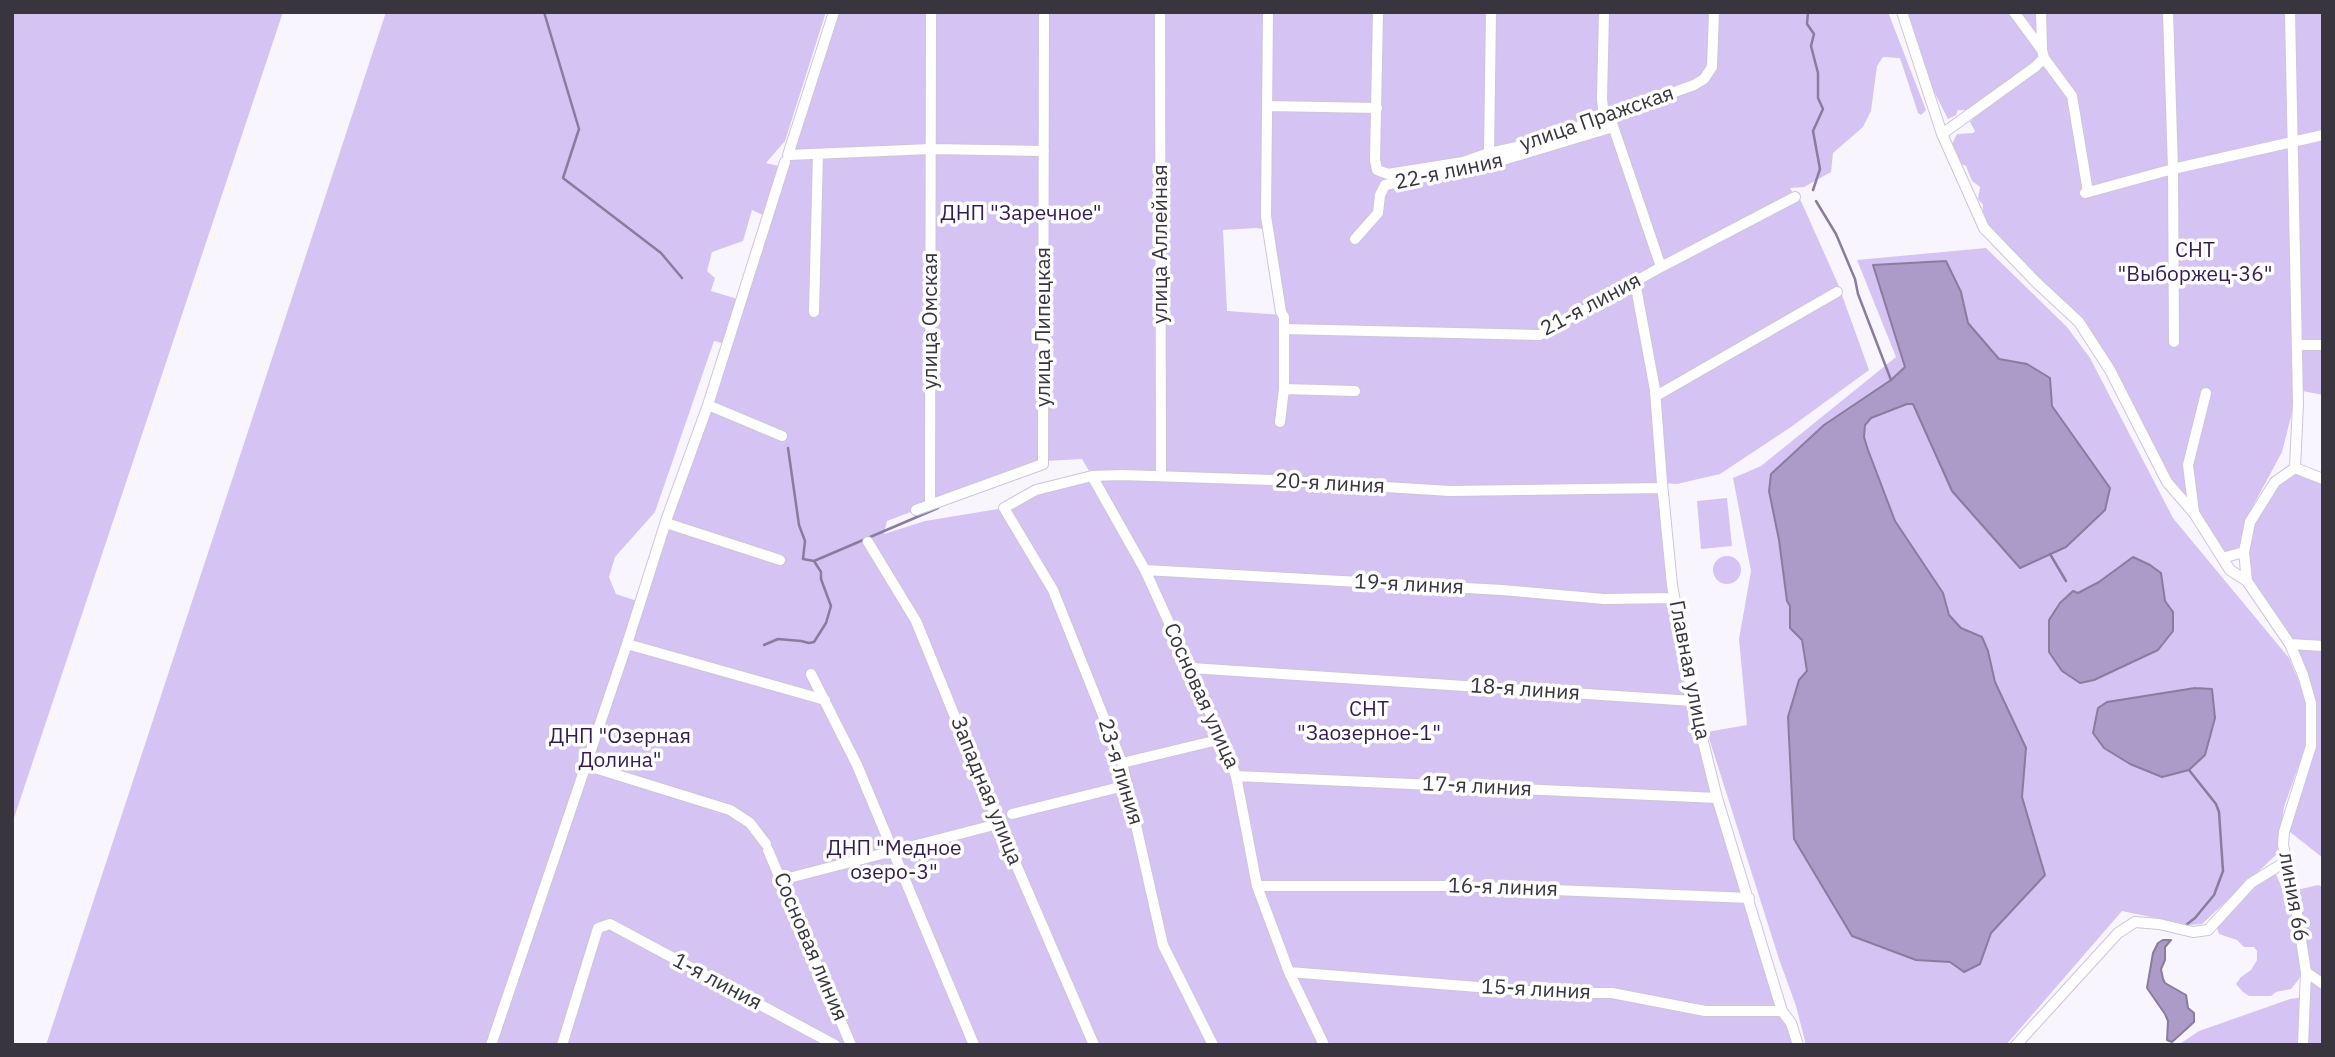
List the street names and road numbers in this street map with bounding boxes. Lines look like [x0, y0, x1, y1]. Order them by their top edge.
street label: улица Пражская [1517, 81, 1677, 157]
street label: 22-я линия [1393, 148, 1505, 196]
street label: улица Аллейная [1148, 164, 1174, 324]
street label: улица Липецкая [1031, 247, 1057, 407]
street label: улица Омская [918, 253, 944, 389]
street label: 21-я линия [1537, 268, 1645, 342]
street label: 20-я линия [1274, 469, 1386, 499]
street label: 19-я линия [1353, 570, 1465, 600]
street label: Главная улица [1663, 598, 1715, 742]
street label: Сосновая улица [1158, 619, 1244, 773]
street label: 18-я линия [1469, 674, 1581, 706]
street label: Западная улица [945, 713, 1027, 869]
street label: 23-я линия [1092, 716, 1148, 828]
street label: 17-я линия [1421, 772, 1533, 802]
street label: линия 66 [2273, 850, 2313, 944]
street label: Сосновая линия [767, 869, 853, 1025]
street label: 16-я линия [1448, 873, 1558, 903]
street label: 1-я линия [668, 948, 766, 1016]
street label: 15-я линия [1480, 975, 1592, 1005]

